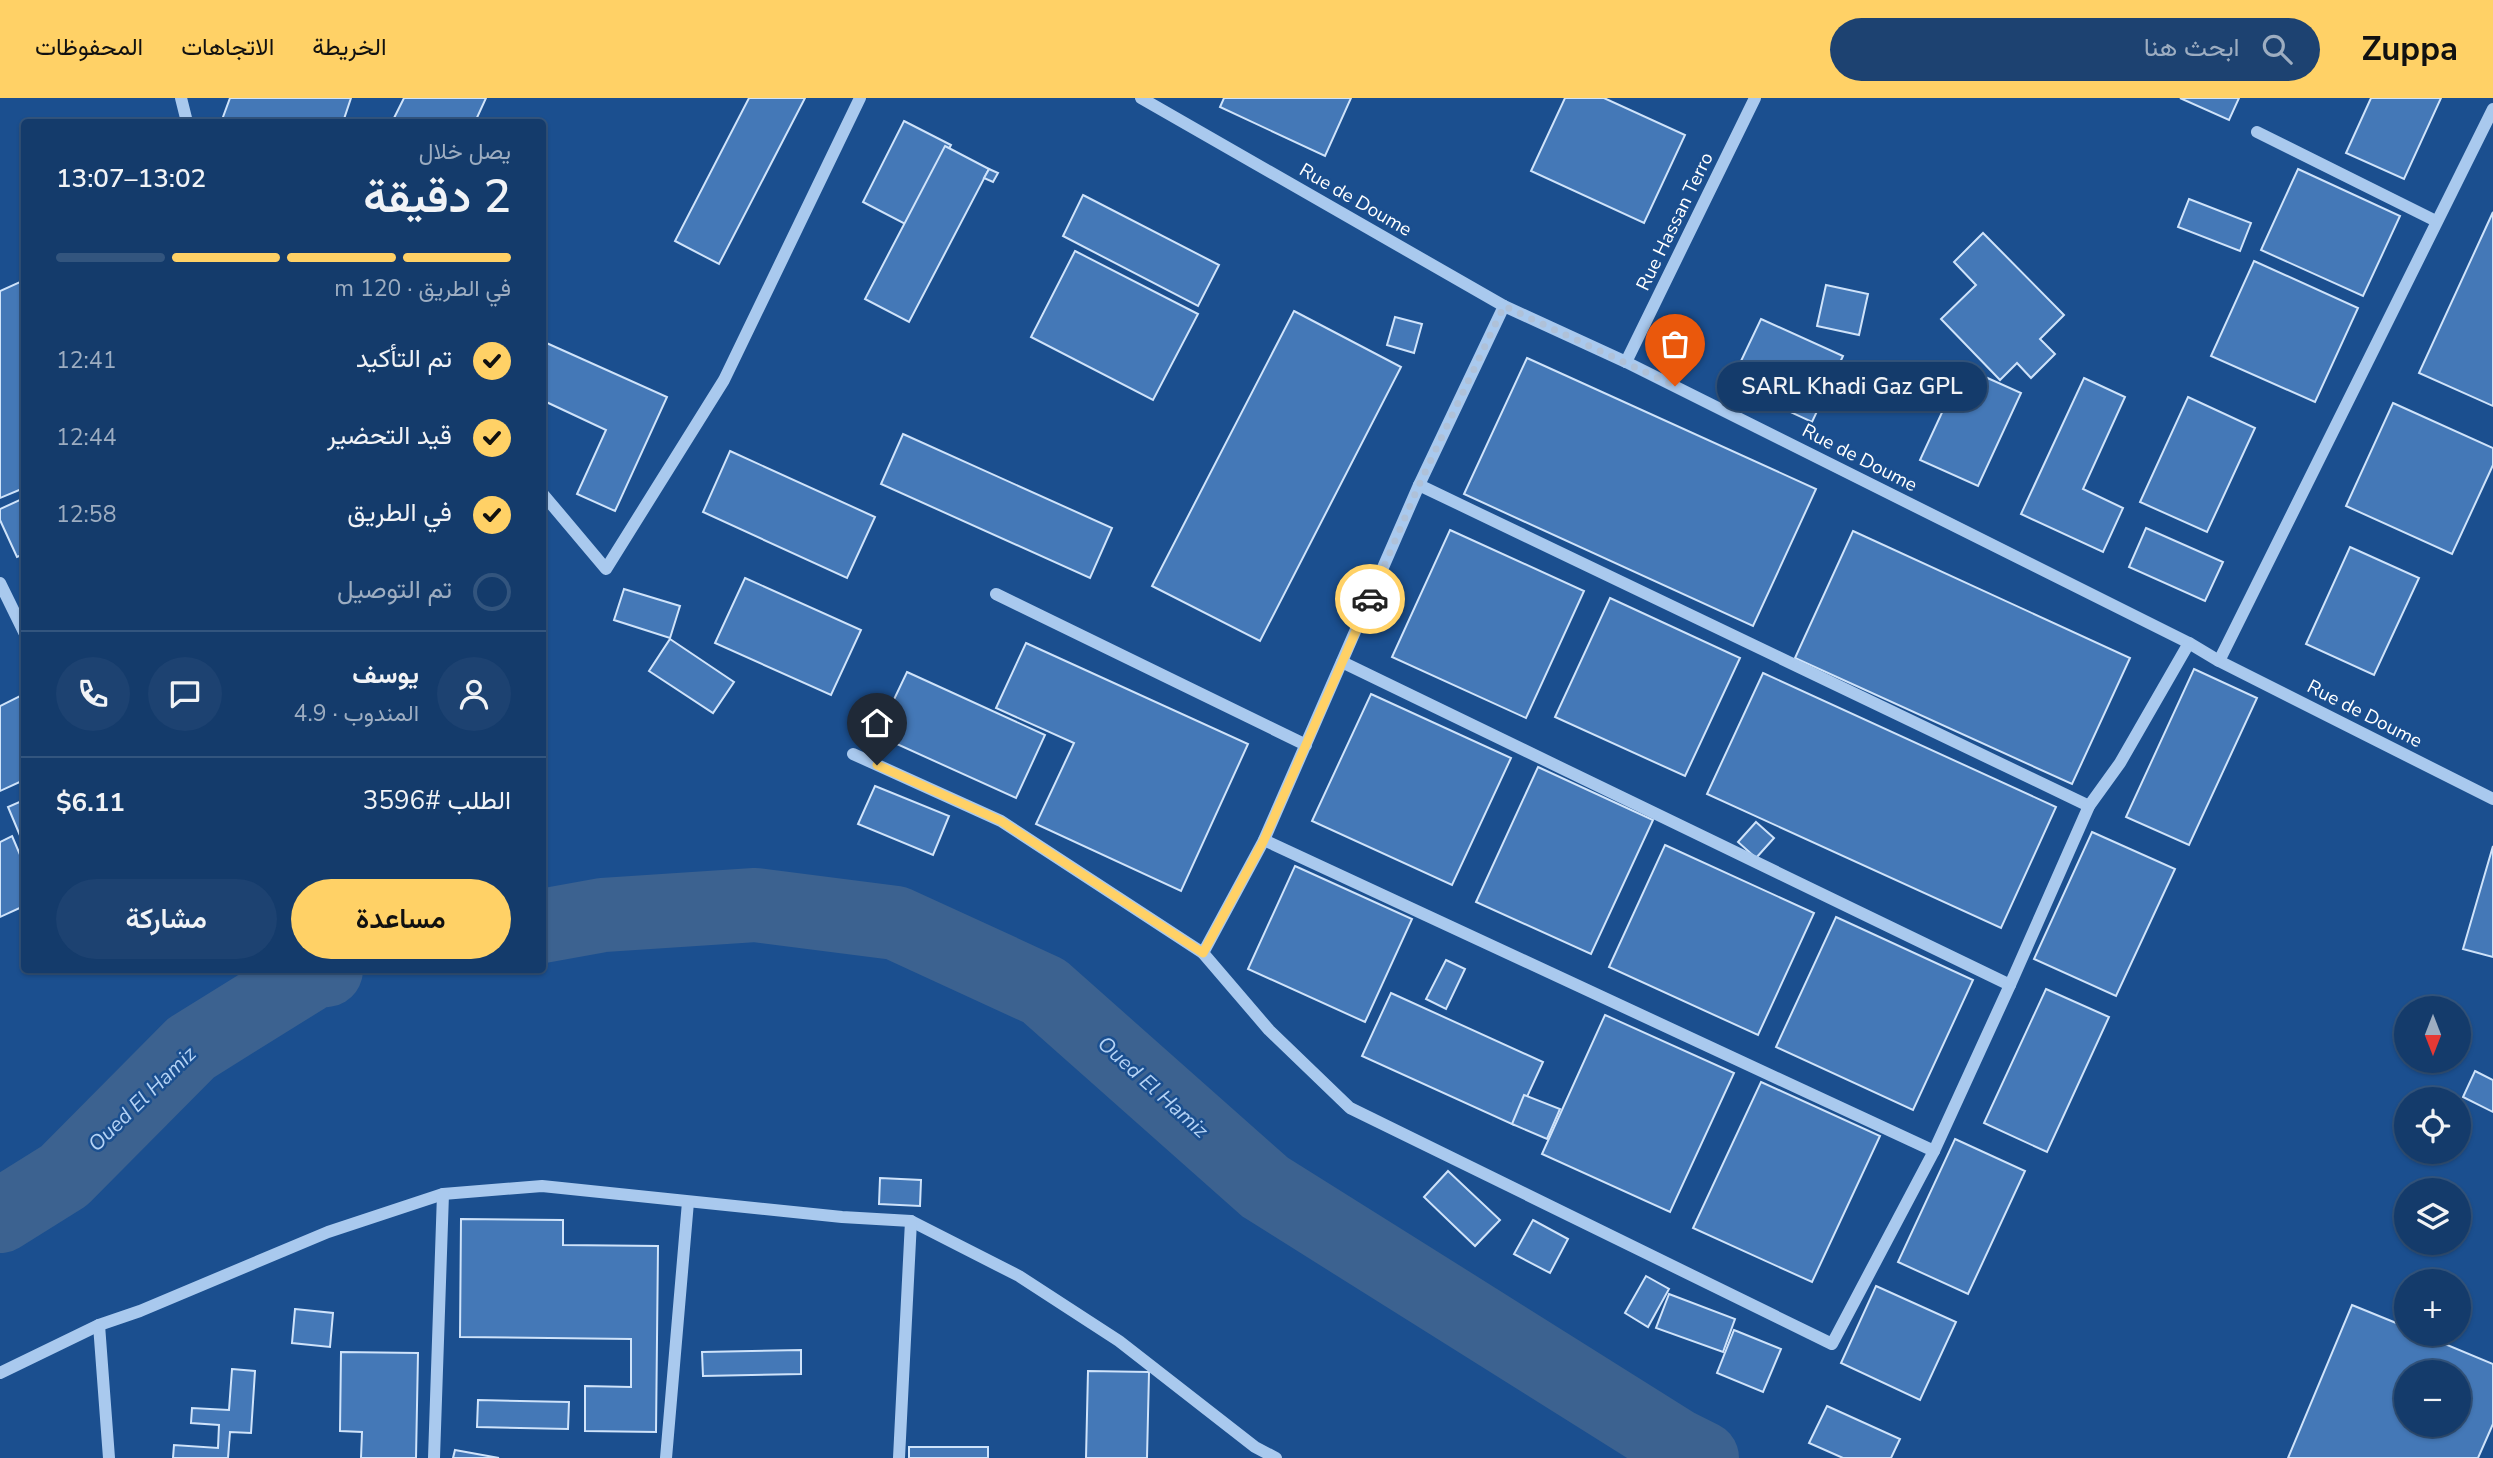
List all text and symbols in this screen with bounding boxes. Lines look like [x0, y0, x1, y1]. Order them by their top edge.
search box [1830, 18, 2320, 81]
text: Zuppa [2362, 27, 2458, 72]
text: ابحث هنا [2144, 30, 2240, 65]
icon: search [2258, 30, 2296, 68]
text: المحفوظات [35, 31, 143, 63]
text: الاتجاهات [181, 31, 274, 63]
text: الخريطة [312, 31, 387, 63]
text: يصل خلال [419, 136, 511, 167]
street label: Rue Hassan Terro [1630, 148, 1720, 295]
street label: Rue de Doume [1294, 157, 1417, 243]
text: 13:02–13:07 [56, 161, 206, 196]
text: 2 دقيقة [363, 165, 511, 228]
text: في الطريق · 120 m [334, 273, 511, 304]
pin [1645, 314, 1705, 386]
icon: bag [1656, 325, 1694, 363]
text: تم التأكيد [356, 341, 452, 376]
icon: check [473, 342, 511, 380]
text: 12:41 [56, 345, 116, 376]
callout: SARL Khadi Gaz GPL [1717, 362, 1986, 410]
text: SARL Khadi Gaz GPL [1741, 371, 1963, 402]
text: قيد التحضير [327, 418, 452, 453]
street label: Rue de Doume [1797, 418, 1922, 498]
icon: check [473, 419, 511, 457]
text: 12:44 [56, 422, 116, 453]
text: في الطريق [347, 495, 452, 530]
icon: check [473, 496, 511, 534]
text: 12:58 [56, 499, 116, 530]
courier [1335, 564, 1405, 634]
text: تم التوصيل [337, 572, 452, 607]
icon: car [1351, 580, 1389, 618]
button: phone [56, 657, 130, 731]
button: chat [148, 657, 222, 731]
text: يوسف [352, 657, 419, 692]
button: person [437, 657, 511, 731]
street label: Rue de Doume [2302, 674, 2427, 754]
pin [847, 693, 907, 765]
text: المندوب · 4.9 [294, 698, 419, 729]
icon: home [858, 704, 896, 742]
text: الطلب #3596 [363, 783, 511, 818]
text: $6.11 [56, 785, 125, 820]
button: مشاركة [56, 879, 277, 959]
button: مساعدة [291, 879, 511, 959]
north arrow [2394, 996, 2471, 1073]
map controls [2394, 996, 2471, 1437]
water label: Oued El Hamiz [1092, 1030, 1215, 1145]
water label: Oued El Hamiz [82, 1040, 202, 1158]
button: locate [2394, 1087, 2471, 1164]
button: layers [2394, 1178, 2471, 1255]
button: + [2394, 1269, 2471, 1346]
button: − [2394, 1360, 2471, 1437]

